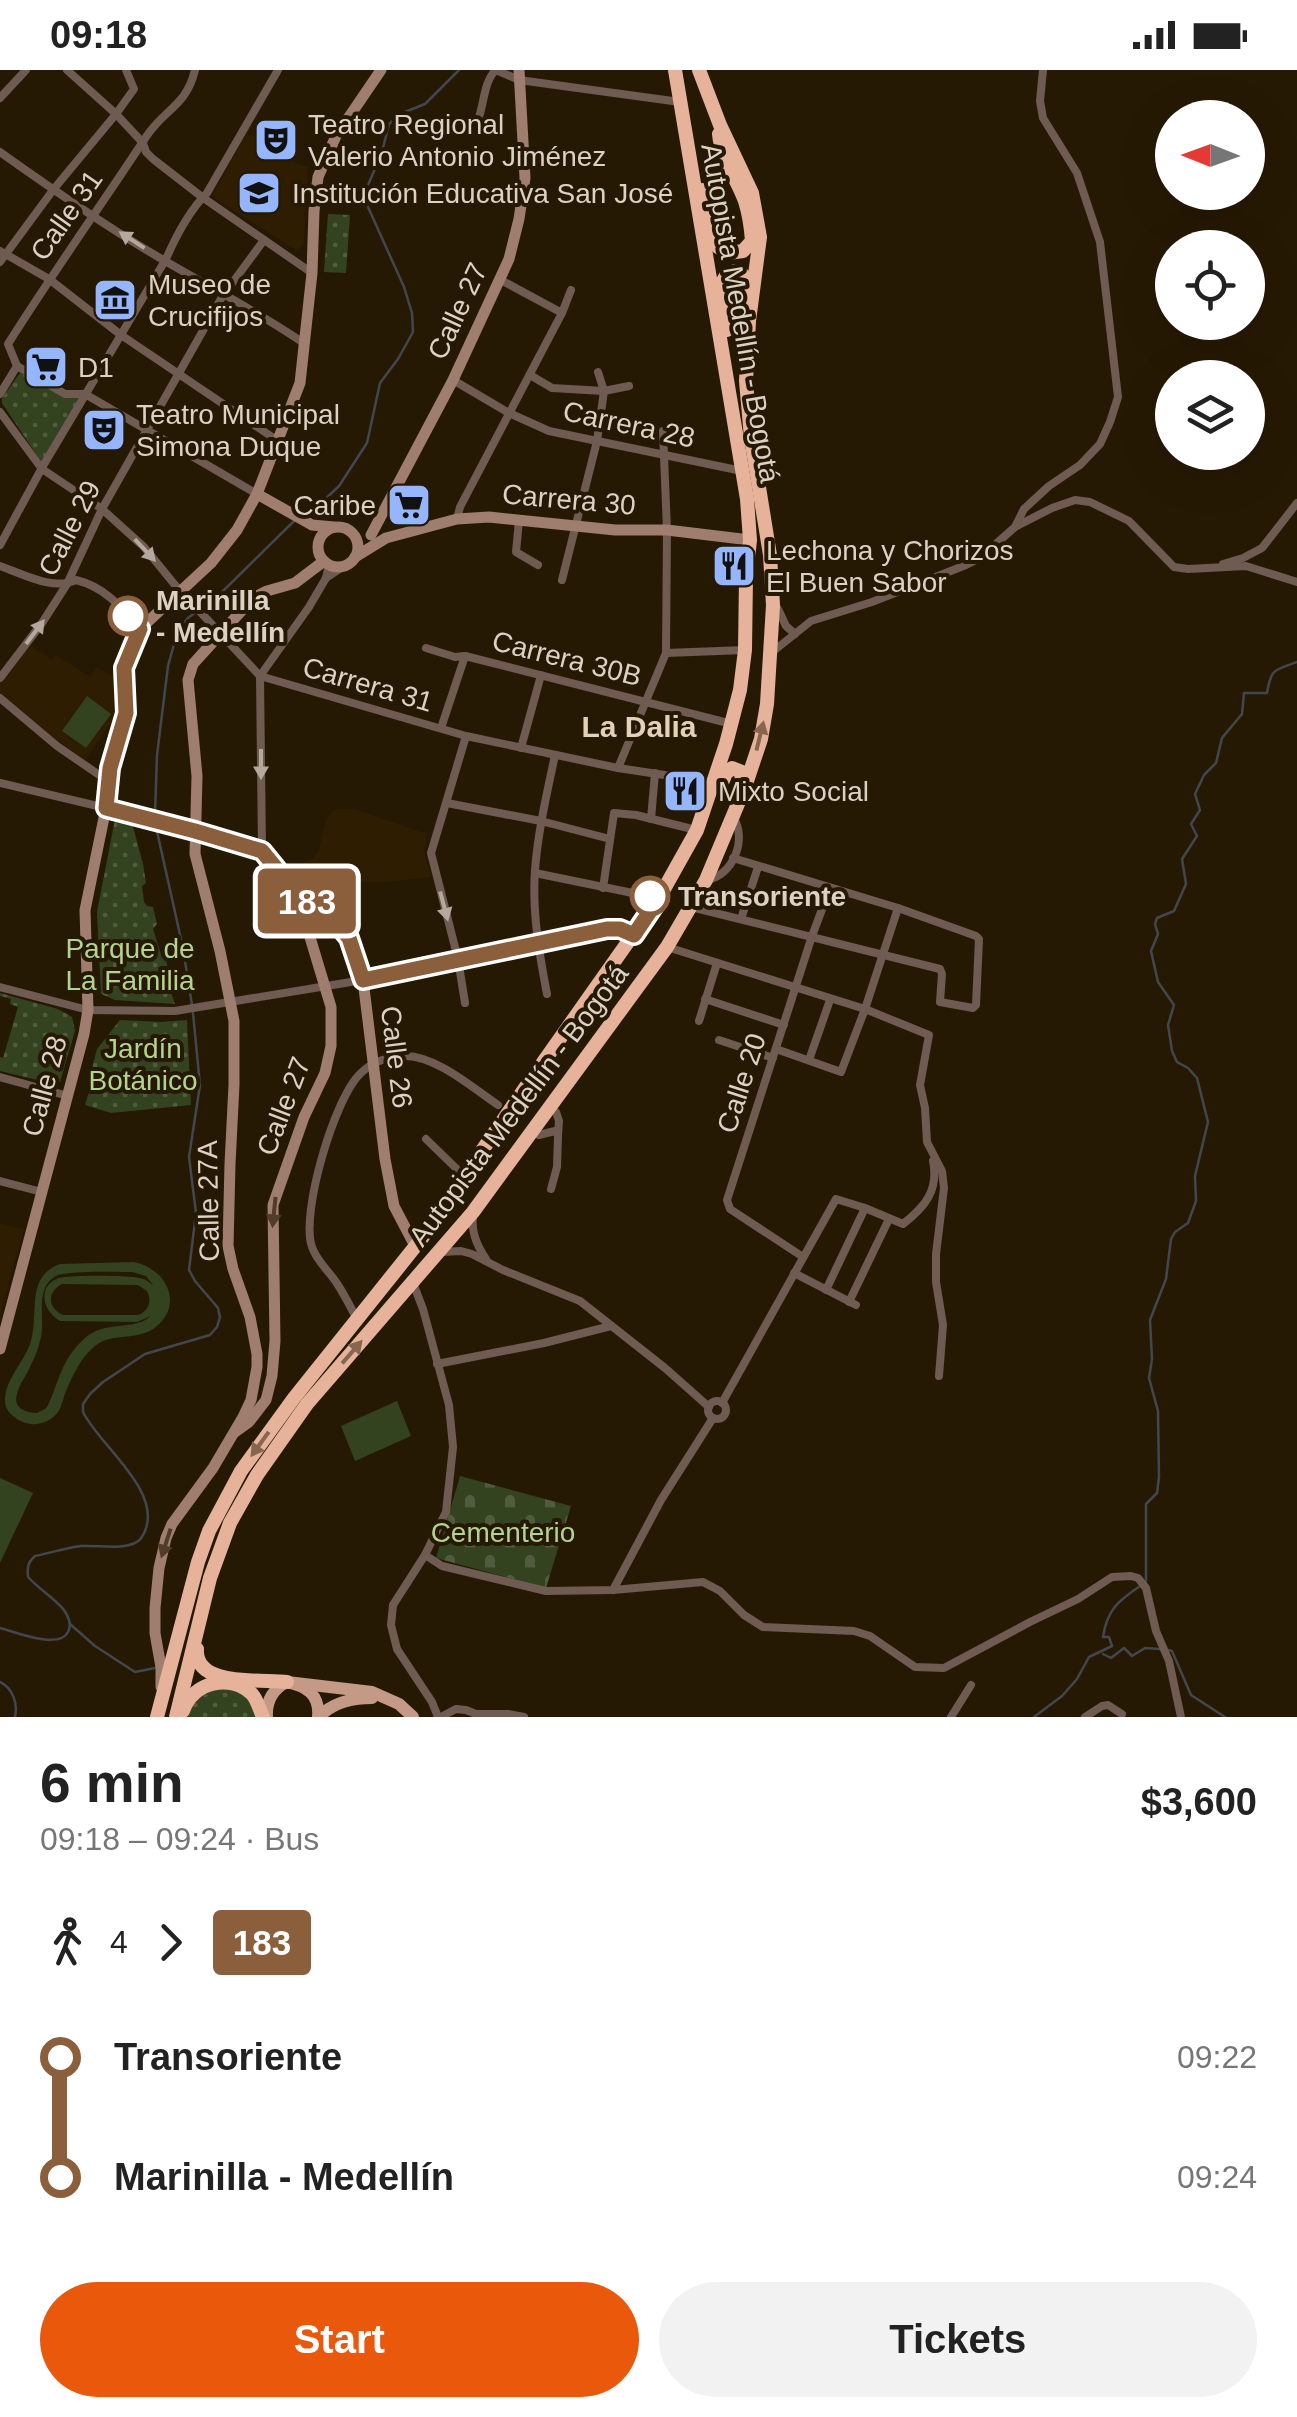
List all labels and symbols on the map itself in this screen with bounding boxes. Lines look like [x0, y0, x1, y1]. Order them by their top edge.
north arrow [1155, 100, 1265, 210]
place label: Teatro Regional Valerio Antonio Jiménez [308, 109, 606, 172]
theatre icon: Teatro Regional Valerio Antonio Jiménez [253, 117, 299, 163]
street label: Autopista Medellín - Bogotá [695, 141, 786, 486]
street label: Calle 31 [24, 164, 109, 266]
school or university icon: Institución Educativa San José [236, 170, 282, 216]
place label: Institución Educativa San José [292, 178, 673, 209]
one-way arrow [118, 232, 146, 250]
street label: Calle 27 [422, 258, 493, 364]
place label: Museo de Crucifijos [148, 269, 271, 332]
museum icon: Museo de Crucifijos [92, 277, 138, 323]
supermarket icon: D1 [23, 344, 69, 390]
place label: D1 [78, 352, 114, 383]
street label: Carrera 28 [560, 395, 698, 454]
place label: Teatro Municipal Simona Duque [136, 399, 340, 462]
theatre icon: Teatro Municipal Simona Duque [81, 407, 127, 453]
street label: Calle 29 [32, 475, 107, 581]
street label: Carrera 30 [501, 478, 637, 521]
supermarket icon: Caribe [386, 482, 432, 528]
place label: Caribe [294, 490, 376, 521]
place label: Lechona y Chorizos El Buen Sabor [766, 535, 1013, 598]
one-way arrow [133, 538, 156, 562]
restaurant icon: Lechona y Chorizos El Buen Sabor [711, 543, 757, 589]
place label: Marinilla - Medellín [156, 585, 285, 648]
marker: Marinilla - Medellín [109, 597, 147, 635]
one-way arrow [25, 619, 45, 645]
street label: Carrera 30B [489, 625, 645, 692]
street label: Carrera 31 [299, 651, 436, 718]
district label: La Dalia [581, 710, 697, 743]
one-way arrow [753, 720, 768, 751]
one-way arrow [253, 748, 269, 780]
restaurant icon: Mixto Social [662, 768, 708, 814]
place label: Mixto Social [718, 776, 869, 807]
line badge: 183 [250, 868, 364, 934]
marker: Transoriente [631, 877, 669, 915]
place label: Transoriente [678, 881, 846, 912]
one-way arrow [437, 891, 453, 922]
park label: Parque de La Familia [65, 933, 195, 996]
street label: Autopista Medellín - Bogotá [403, 958, 635, 1252]
street label: Calle 26 [375, 1004, 418, 1110]
street label: Calle 20 [711, 1030, 772, 1137]
street label: Calle 28 [16, 1033, 73, 1140]
park label: Jardín Botánico [89, 1033, 197, 1096]
street label: Calle 27 [251, 1053, 316, 1160]
street label: Calle 27A [192, 1140, 225, 1262]
one-way arrow [266, 1197, 282, 1229]
one-way arrow [341, 1340, 363, 1365]
one-way arrow [251, 1431, 270, 1458]
park label: Cementerio [431, 1517, 575, 1548]
one-way arrow [157, 1528, 172, 1558]

